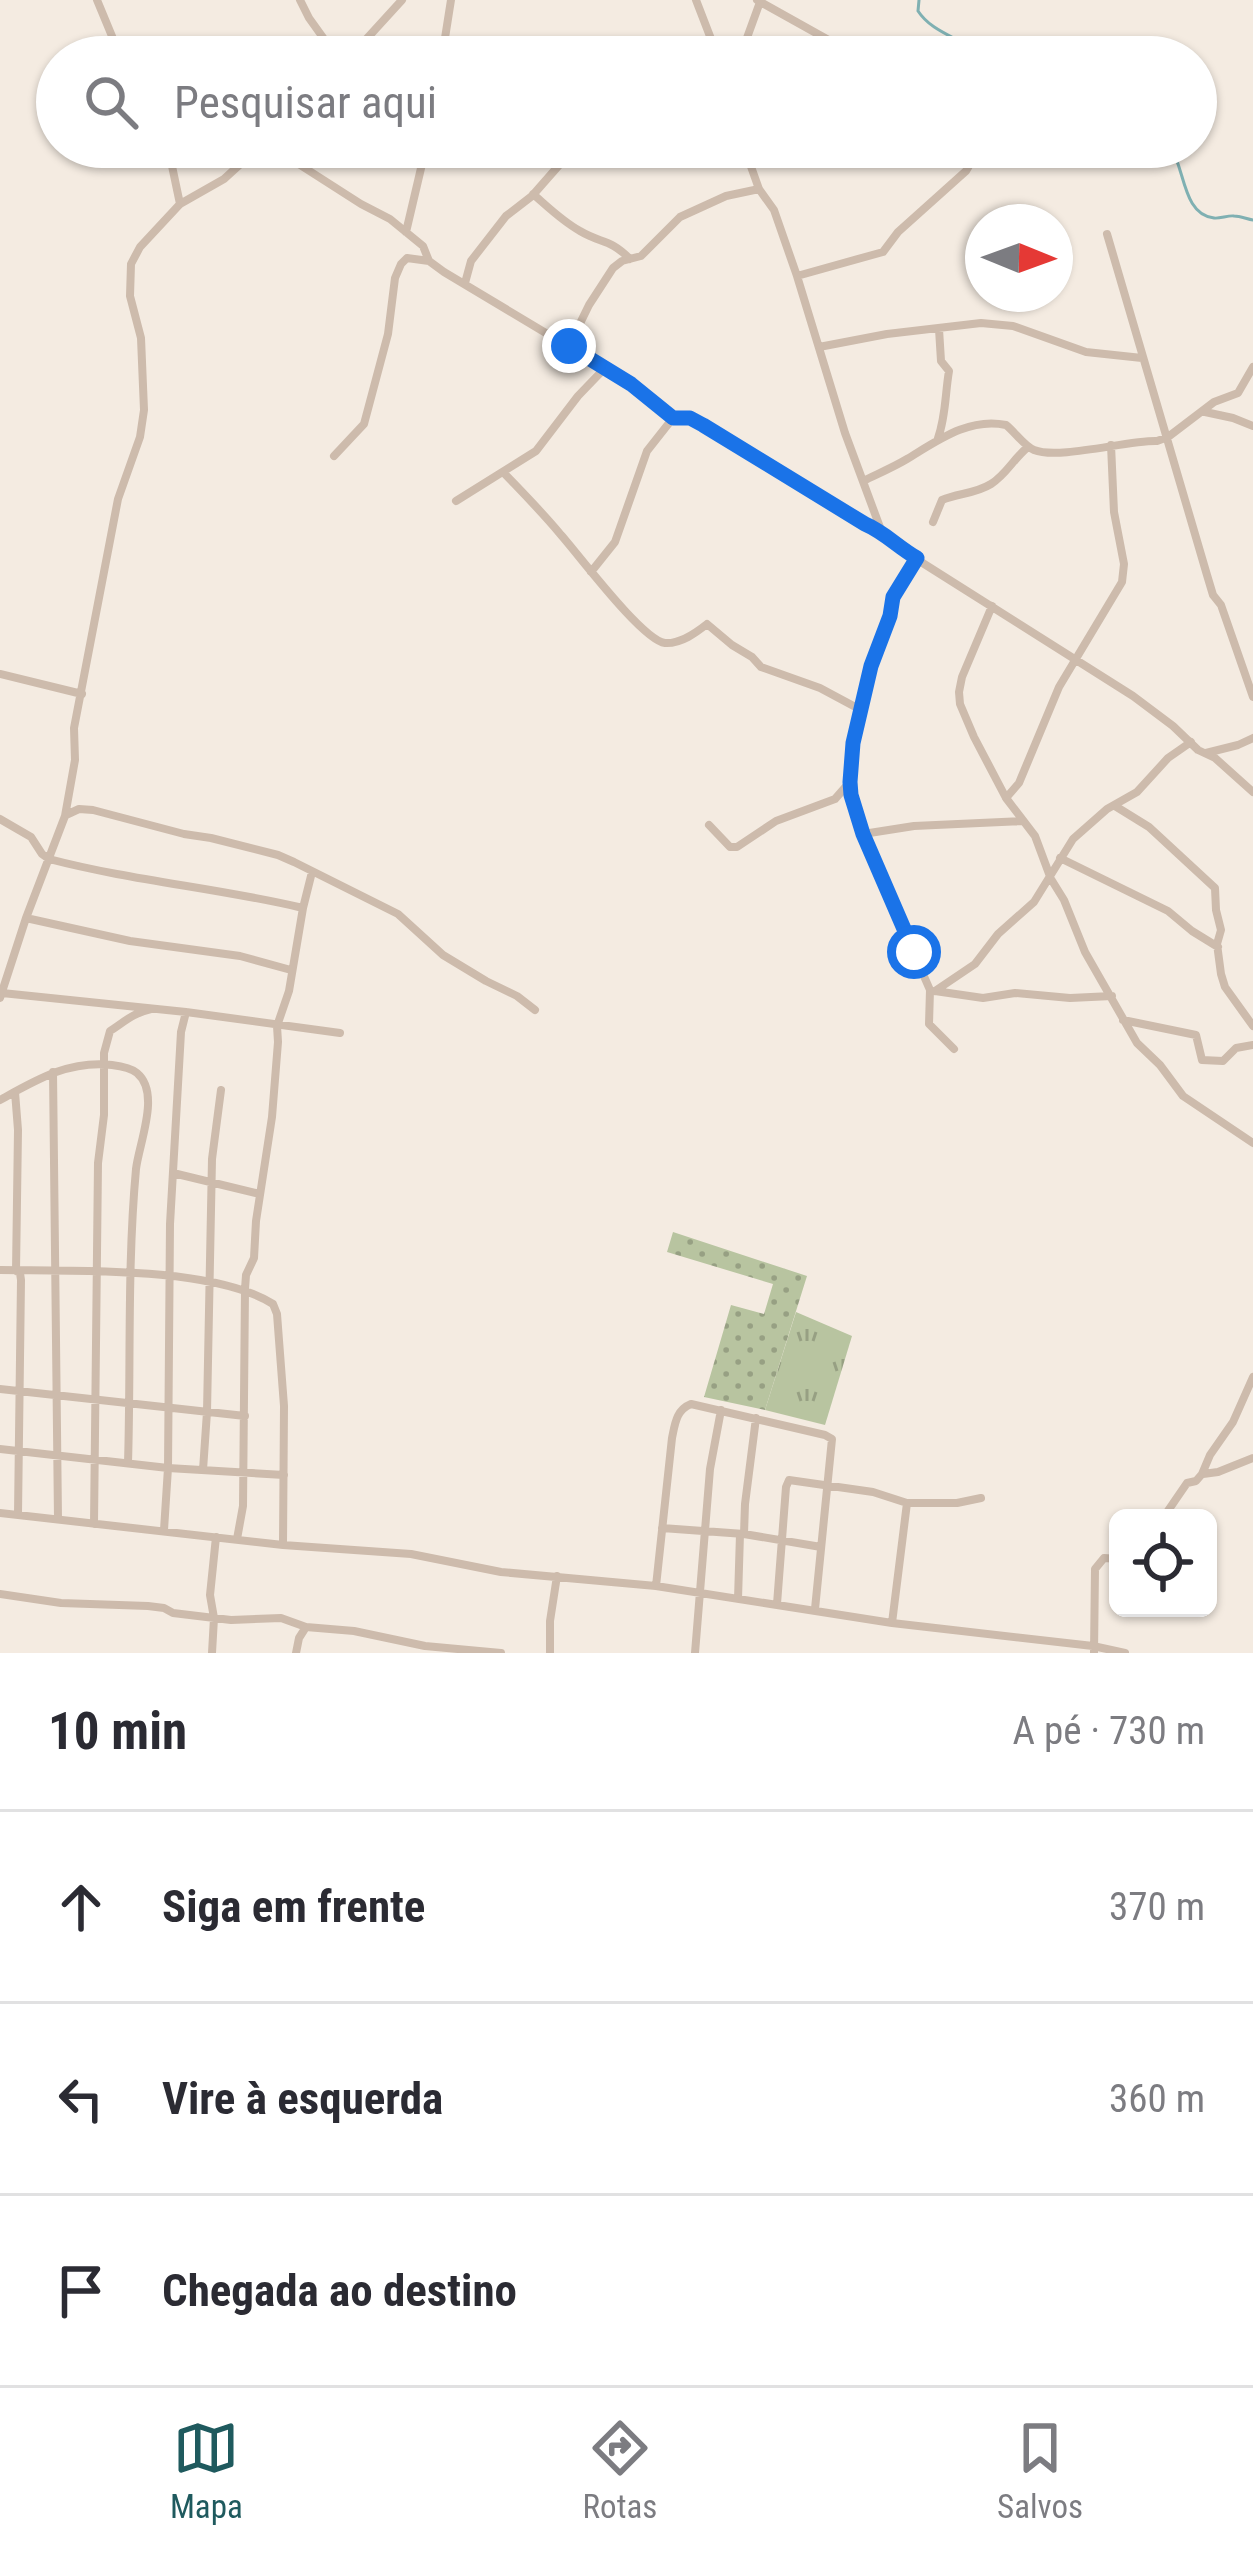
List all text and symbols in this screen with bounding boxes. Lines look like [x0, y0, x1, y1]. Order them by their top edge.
search box [36, 36, 1217, 168]
icon: search [78, 69, 144, 135]
text: Pesquisar aqui [174, 76, 437, 129]
north arrow [965, 204, 1073, 312]
route end [542, 319, 596, 373]
route start [887, 925, 941, 979]
map controls [1109, 1509, 1217, 1617]
button: locate [1109, 1509, 1217, 1617]
text: 10 min [48, 1702, 187, 1761]
text: A pé · 730 m [1013, 1708, 1205, 1754]
icon: ahead [48, 1874, 114, 1940]
text: Siga em frente [162, 1880, 425, 1933]
text: 370 m [1109, 1884, 1205, 1930]
icon: left [48, 2066, 114, 2132]
text: Vire à esquerda [162, 2072, 443, 2125]
text: 360 m [1109, 2076, 1205, 2122]
icon: arrive [48, 2258, 114, 2324]
text: Chegada ao destino [162, 2264, 517, 2317]
tab: Mapa [170, 2415, 243, 2526]
tab: Rotas [583, 2415, 657, 2526]
tab: Salvos [997, 2415, 1083, 2526]

